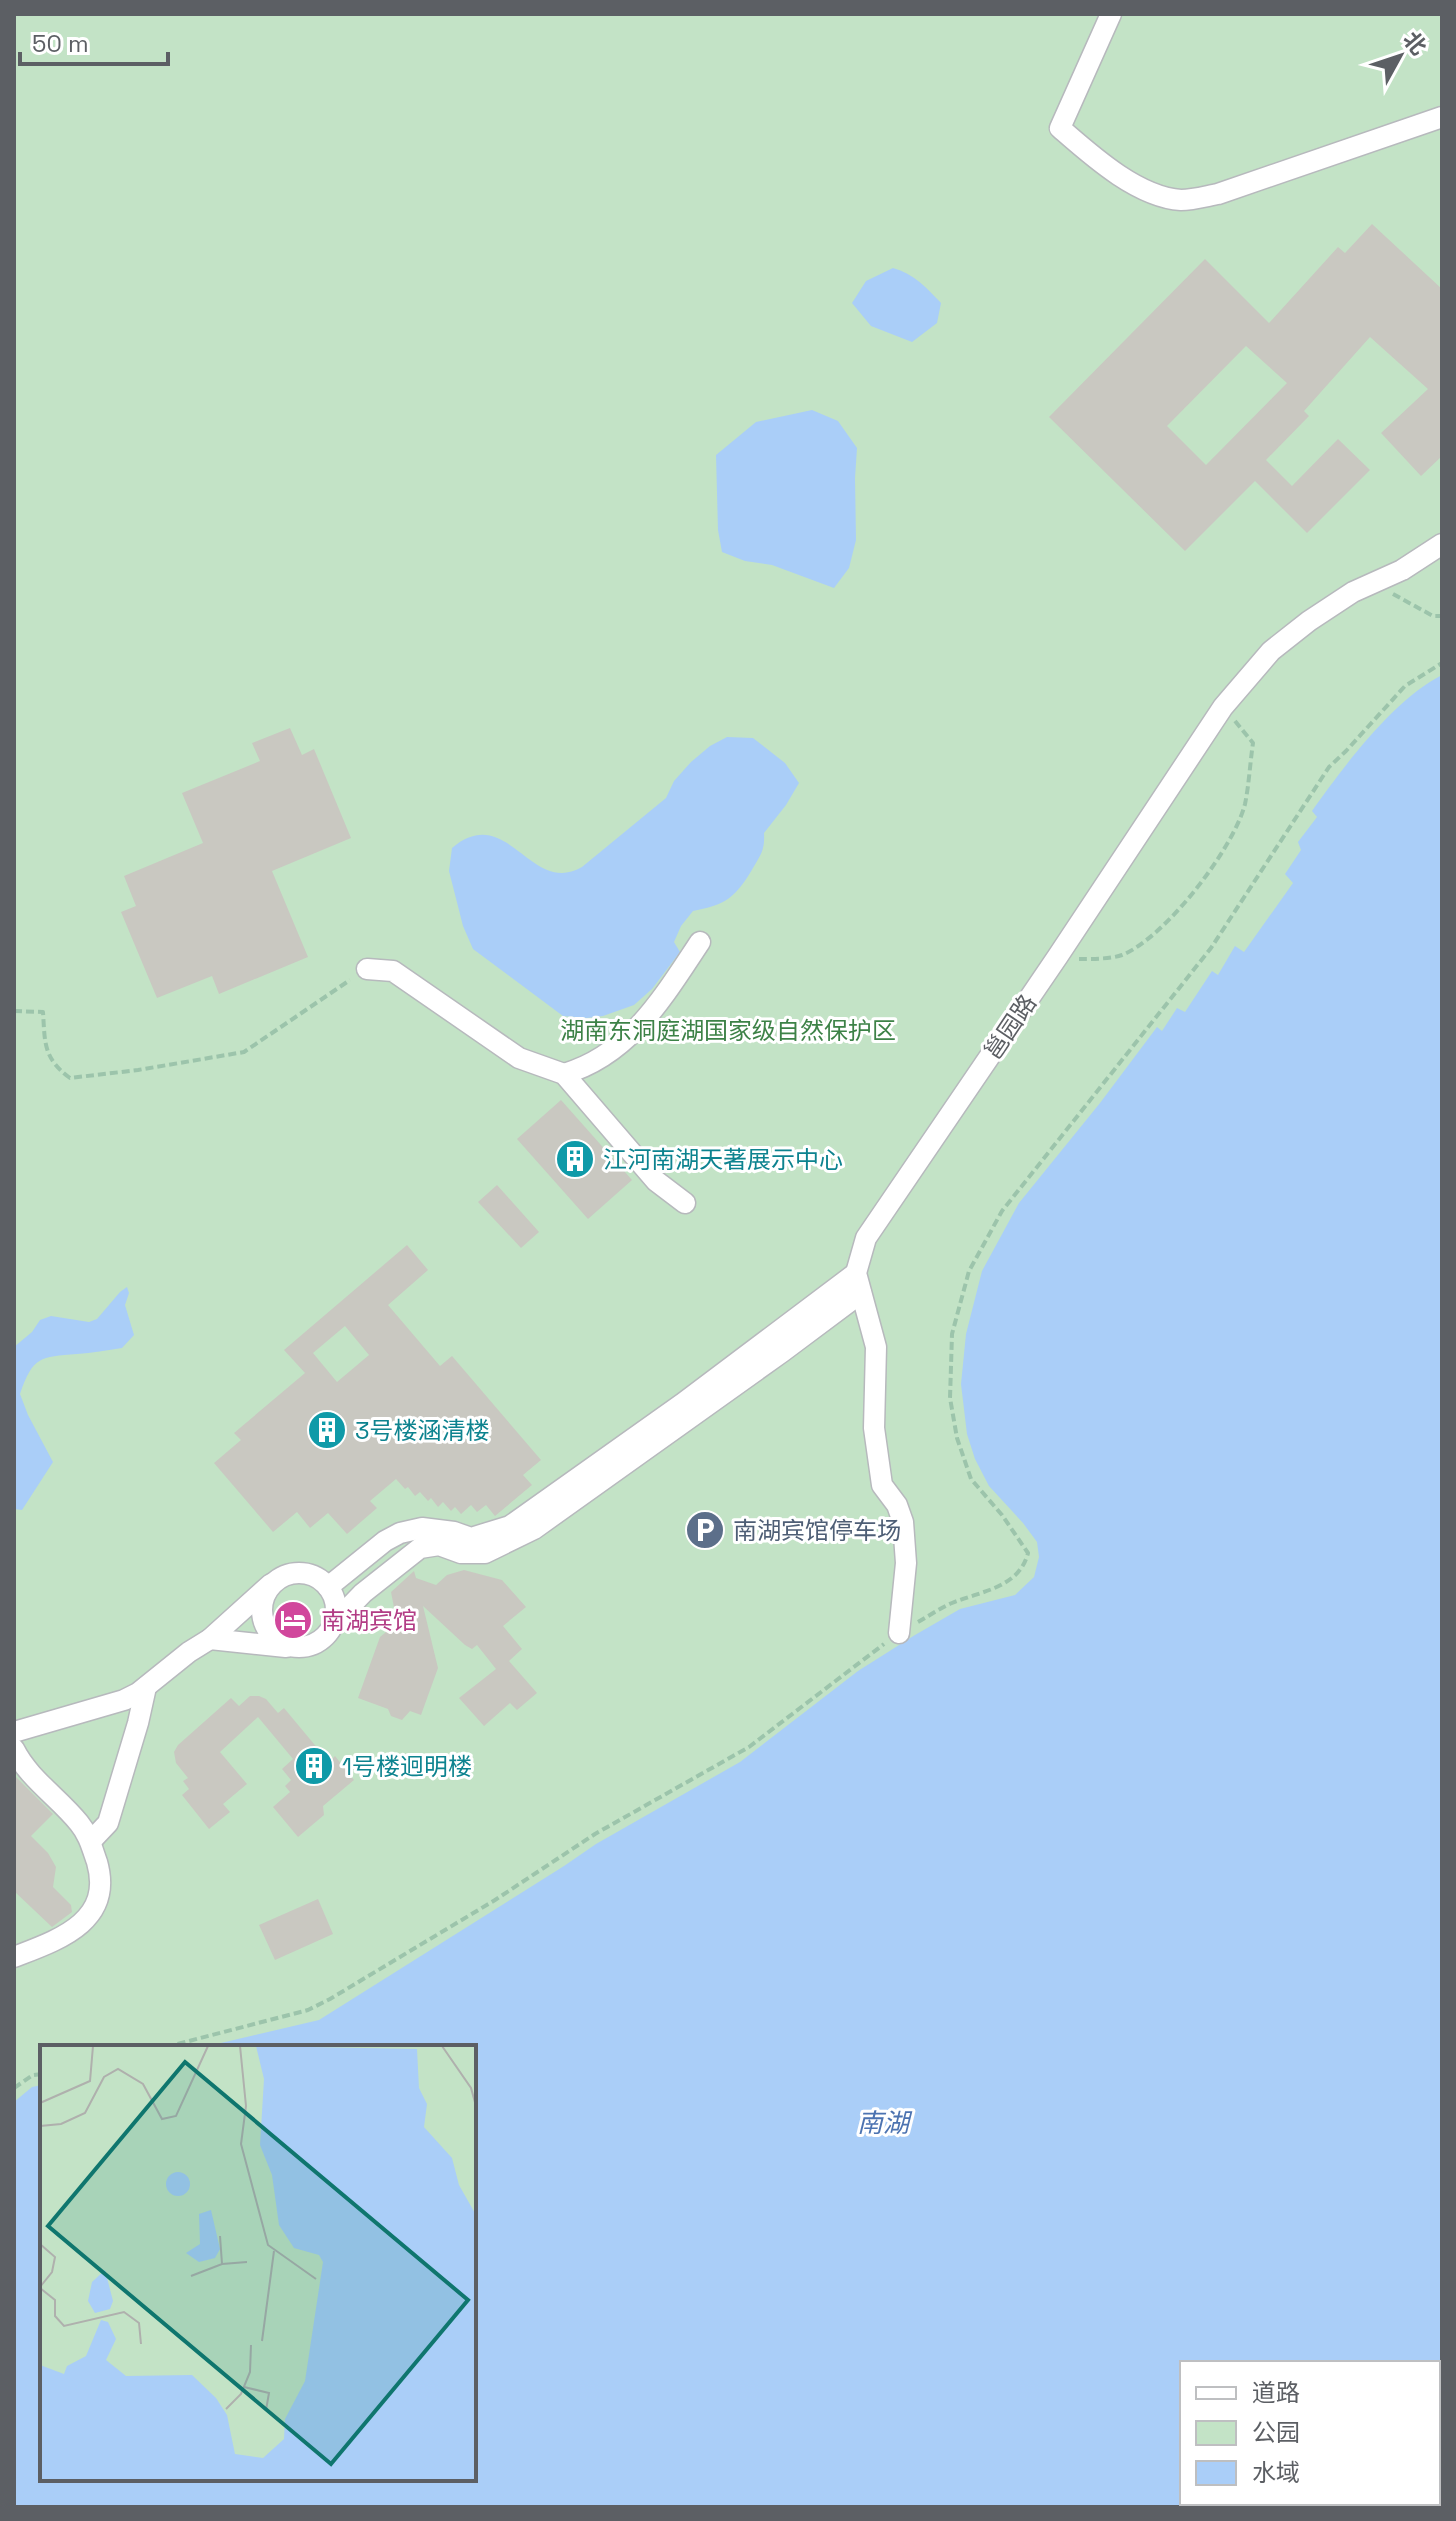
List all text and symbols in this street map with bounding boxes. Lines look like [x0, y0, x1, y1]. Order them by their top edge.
scale bar [20, 16, 168, 66]
north arrow [1360, 16, 1440, 96]
text: 北 [1398, 26, 1433, 61]
text: 50 m [32, 28, 89, 59]
street label: 邕园路 [977, 988, 1043, 1066]
park label: 湖南东洞庭湖国家级自然保护区 [560, 1015, 896, 1046]
building icon: 江河南湖天著展示中心 [554, 1138, 596, 1180]
place label: 江河南湖天著展示中心 [603, 1144, 843, 1175]
building icon: 3号楼涵清楼 [306, 1409, 348, 1451]
place label: 3号楼涵清楼 [355, 1415, 490, 1446]
parking icon: 南湖宾馆停车场 [684, 1509, 726, 1551]
place label: 南湖宾馆停车场 [733, 1515, 901, 1546]
hotel icon: 南湖宾馆 [272, 1599, 314, 1641]
place label: 南湖宾馆 [321, 1605, 417, 1636]
building icon: 1号楼迥明楼 [293, 1745, 335, 1787]
place label: 1号楼迥明楼 [342, 1751, 472, 1782]
inset map [40, 2045, 476, 2481]
water label: 南湖 [857, 2106, 913, 2140]
legend [1180, 2361, 1440, 2505]
text: 道路 [1252, 2377, 1300, 2408]
text: 公园 [1252, 2417, 1300, 2448]
text: 水域 [1252, 2457, 1300, 2488]

